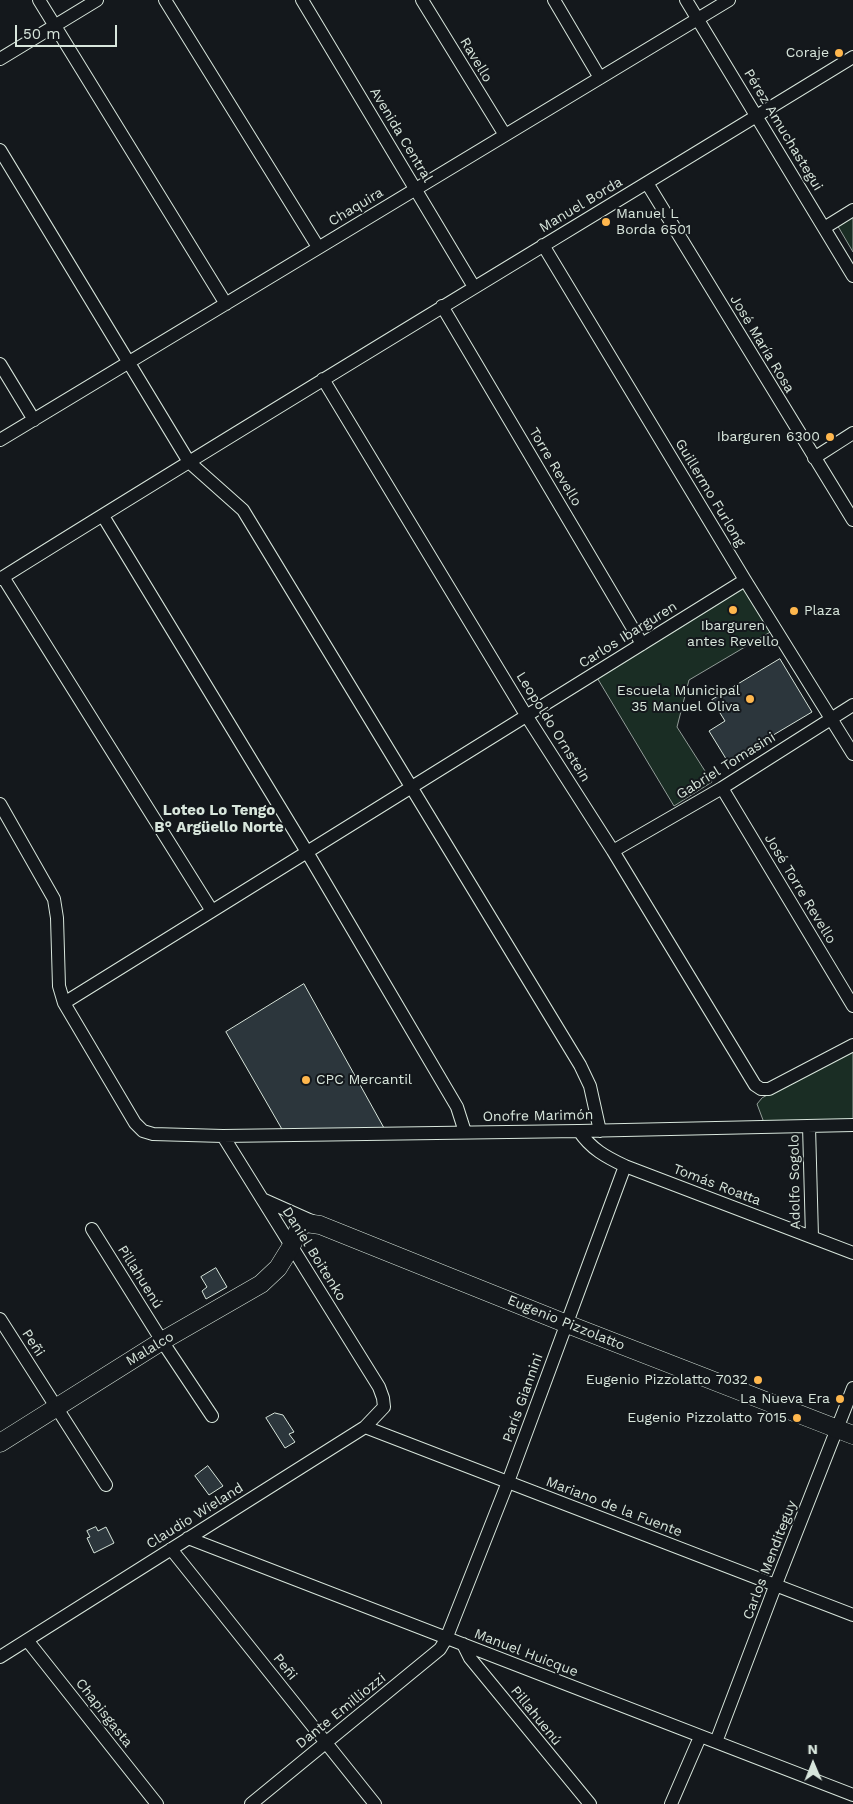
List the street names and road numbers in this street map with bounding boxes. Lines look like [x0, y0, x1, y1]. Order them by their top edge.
street label: Ravello [456, 35, 496, 85]
street label: Pérez Amuchastegui [740, 66, 826, 194]
street label: Avenida Central [366, 84, 436, 186]
street label: Manuel Borda [536, 174, 626, 236]
street label: Chaquira [326, 184, 386, 230]
street label: José María Rosa [726, 292, 798, 396]
street label: Torre Revello [525, 425, 585, 509]
street label: Guillermo Furlong [671, 436, 749, 550]
street label: Carlos Ibarguren [576, 598, 680, 672]
street label: Leopoldo Ornstein [512, 669, 594, 785]
street label: Gabriel Tomasini [673, 729, 779, 803]
street label: José Torre Revello [761, 831, 839, 947]
street label: Onofre Marimón [482, 1107, 594, 1125]
street label: Adolfo Sogolo [786, 1134, 804, 1230]
street label: Tomás Roatta [671, 1161, 763, 1209]
street label: Daniel Boitenko [278, 1204, 350, 1304]
street label: Pillahuenú [114, 1242, 166, 1312]
street label: Eugenio Pizzolatto [505, 1292, 627, 1354]
street label: Peñi [18, 1326, 48, 1360]
street label: Malalco [123, 1328, 177, 1370]
street label: París Giannini [499, 1351, 547, 1445]
street label: Mariano de la Fuente [543, 1473, 685, 1541]
street label: Claudio Wieland [143, 1479, 247, 1553]
street label: Carlos Menditeguy [740, 1498, 800, 1622]
street label: Manuel Huicque [472, 1625, 580, 1681]
street label: Peñi [269, 1650, 301, 1684]
street label: Dante Emilliozzi [293, 1670, 389, 1752]
street label: Chapisgasta [72, 1675, 136, 1751]
street label: Pillahuenú [507, 1683, 565, 1749]

